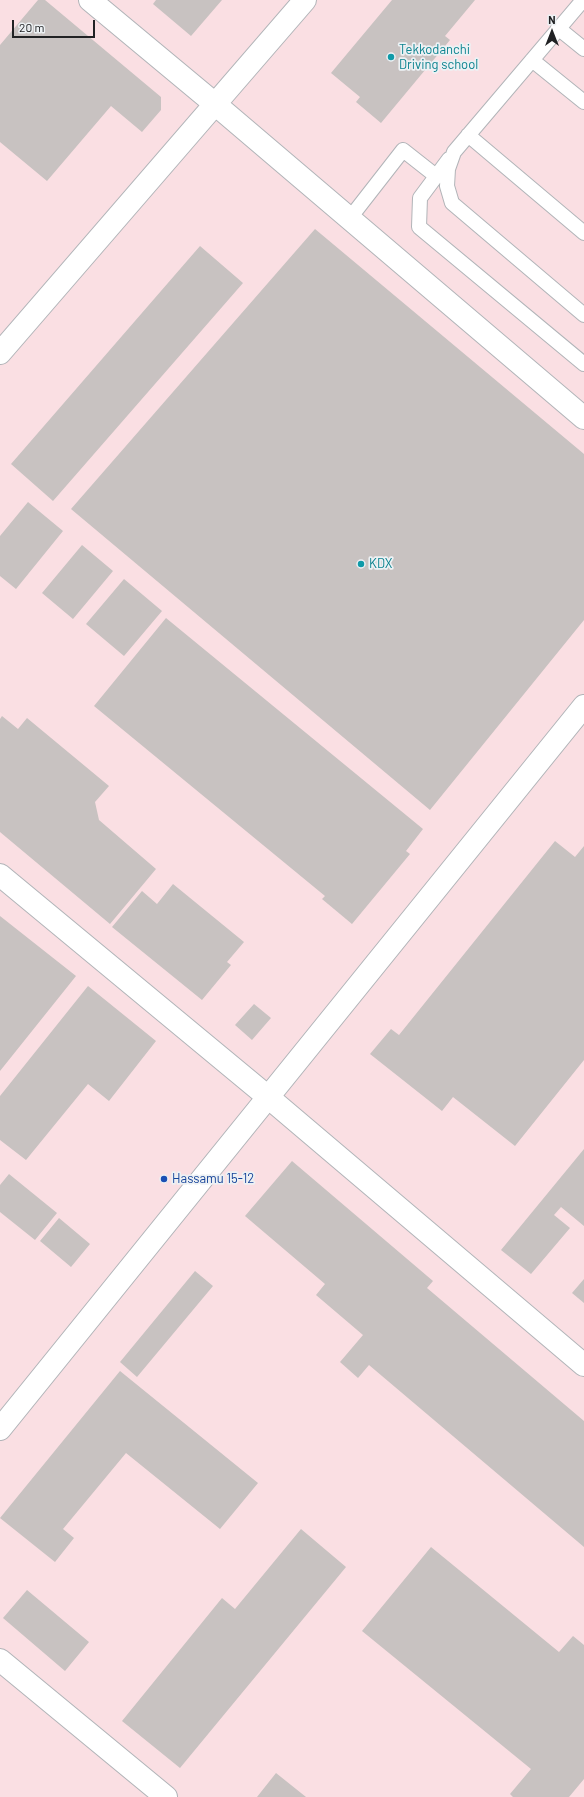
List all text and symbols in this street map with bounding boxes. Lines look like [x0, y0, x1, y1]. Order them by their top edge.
scale bar [14, 12, 97, 38]
north arrow [532, 12, 572, 52]
text: N [548, 13, 556, 26]
text: 20 m [19, 20, 45, 34]
place label: Tekkodanchi Driving school [399, 42, 478, 73]
marker: Tekkodanchi Driving school [386, 52, 396, 62]
place label: KDX [369, 556, 392, 572]
marker: KDX [356, 559, 366, 569]
place label: Hassamu 15-12 [172, 1171, 254, 1187]
marker: Hassamu 15-12 [159, 1174, 169, 1184]

